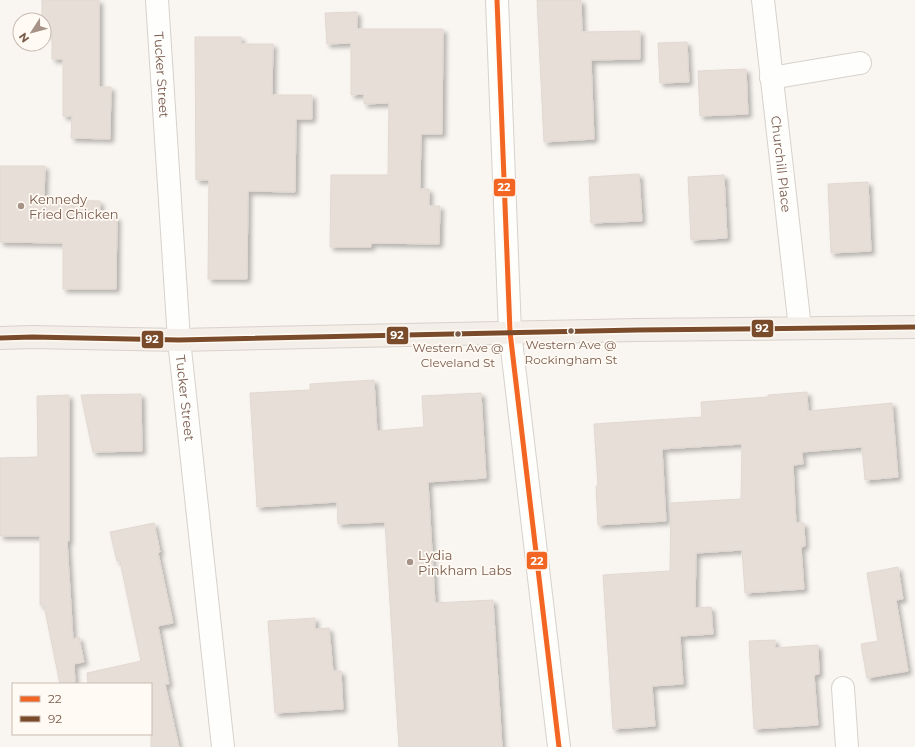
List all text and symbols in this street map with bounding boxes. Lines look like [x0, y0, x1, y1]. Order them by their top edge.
north arrow [12, 12, 52, 52]
text: N [16, 30, 32, 46]
street label: Tucker Street [151, 31, 173, 119]
street label: Churchill Place [768, 115, 795, 213]
line badge: 22 [493, 178, 516, 197]
text: 22 [498, 180, 511, 194]
place label: Kennedy Fried Chicken [29, 191, 119, 222]
marker: Kennedy Fried Chicken [16, 201, 26, 211]
line badge: 92 [751, 319, 774, 338]
text: 92 [755, 321, 769, 335]
line badge: 92 [386, 326, 409, 345]
marker: Western Ave @ Rockingham St [566, 326, 576, 336]
text: 92 [390, 328, 404, 342]
marker: Western Ave @ Cleveland St [453, 329, 463, 339]
line badge: 92 [141, 330, 164, 349]
text: 92 [145, 332, 159, 346]
place label: Western Ave @ Rockingham St [525, 337, 618, 367]
place label: Western Ave @ Cleveland St [412, 340, 504, 370]
street label: Tucker Street [173, 354, 198, 442]
place label: Lydia Pinkham Labs [418, 547, 512, 578]
line badge: 22 [526, 551, 548, 570]
text: 22 [531, 554, 544, 568]
marker: Lydia Pinkham Labs [405, 557, 415, 567]
legend [12, 683, 152, 735]
text: 22 [48, 691, 62, 706]
text: 92 [48, 711, 62, 726]

